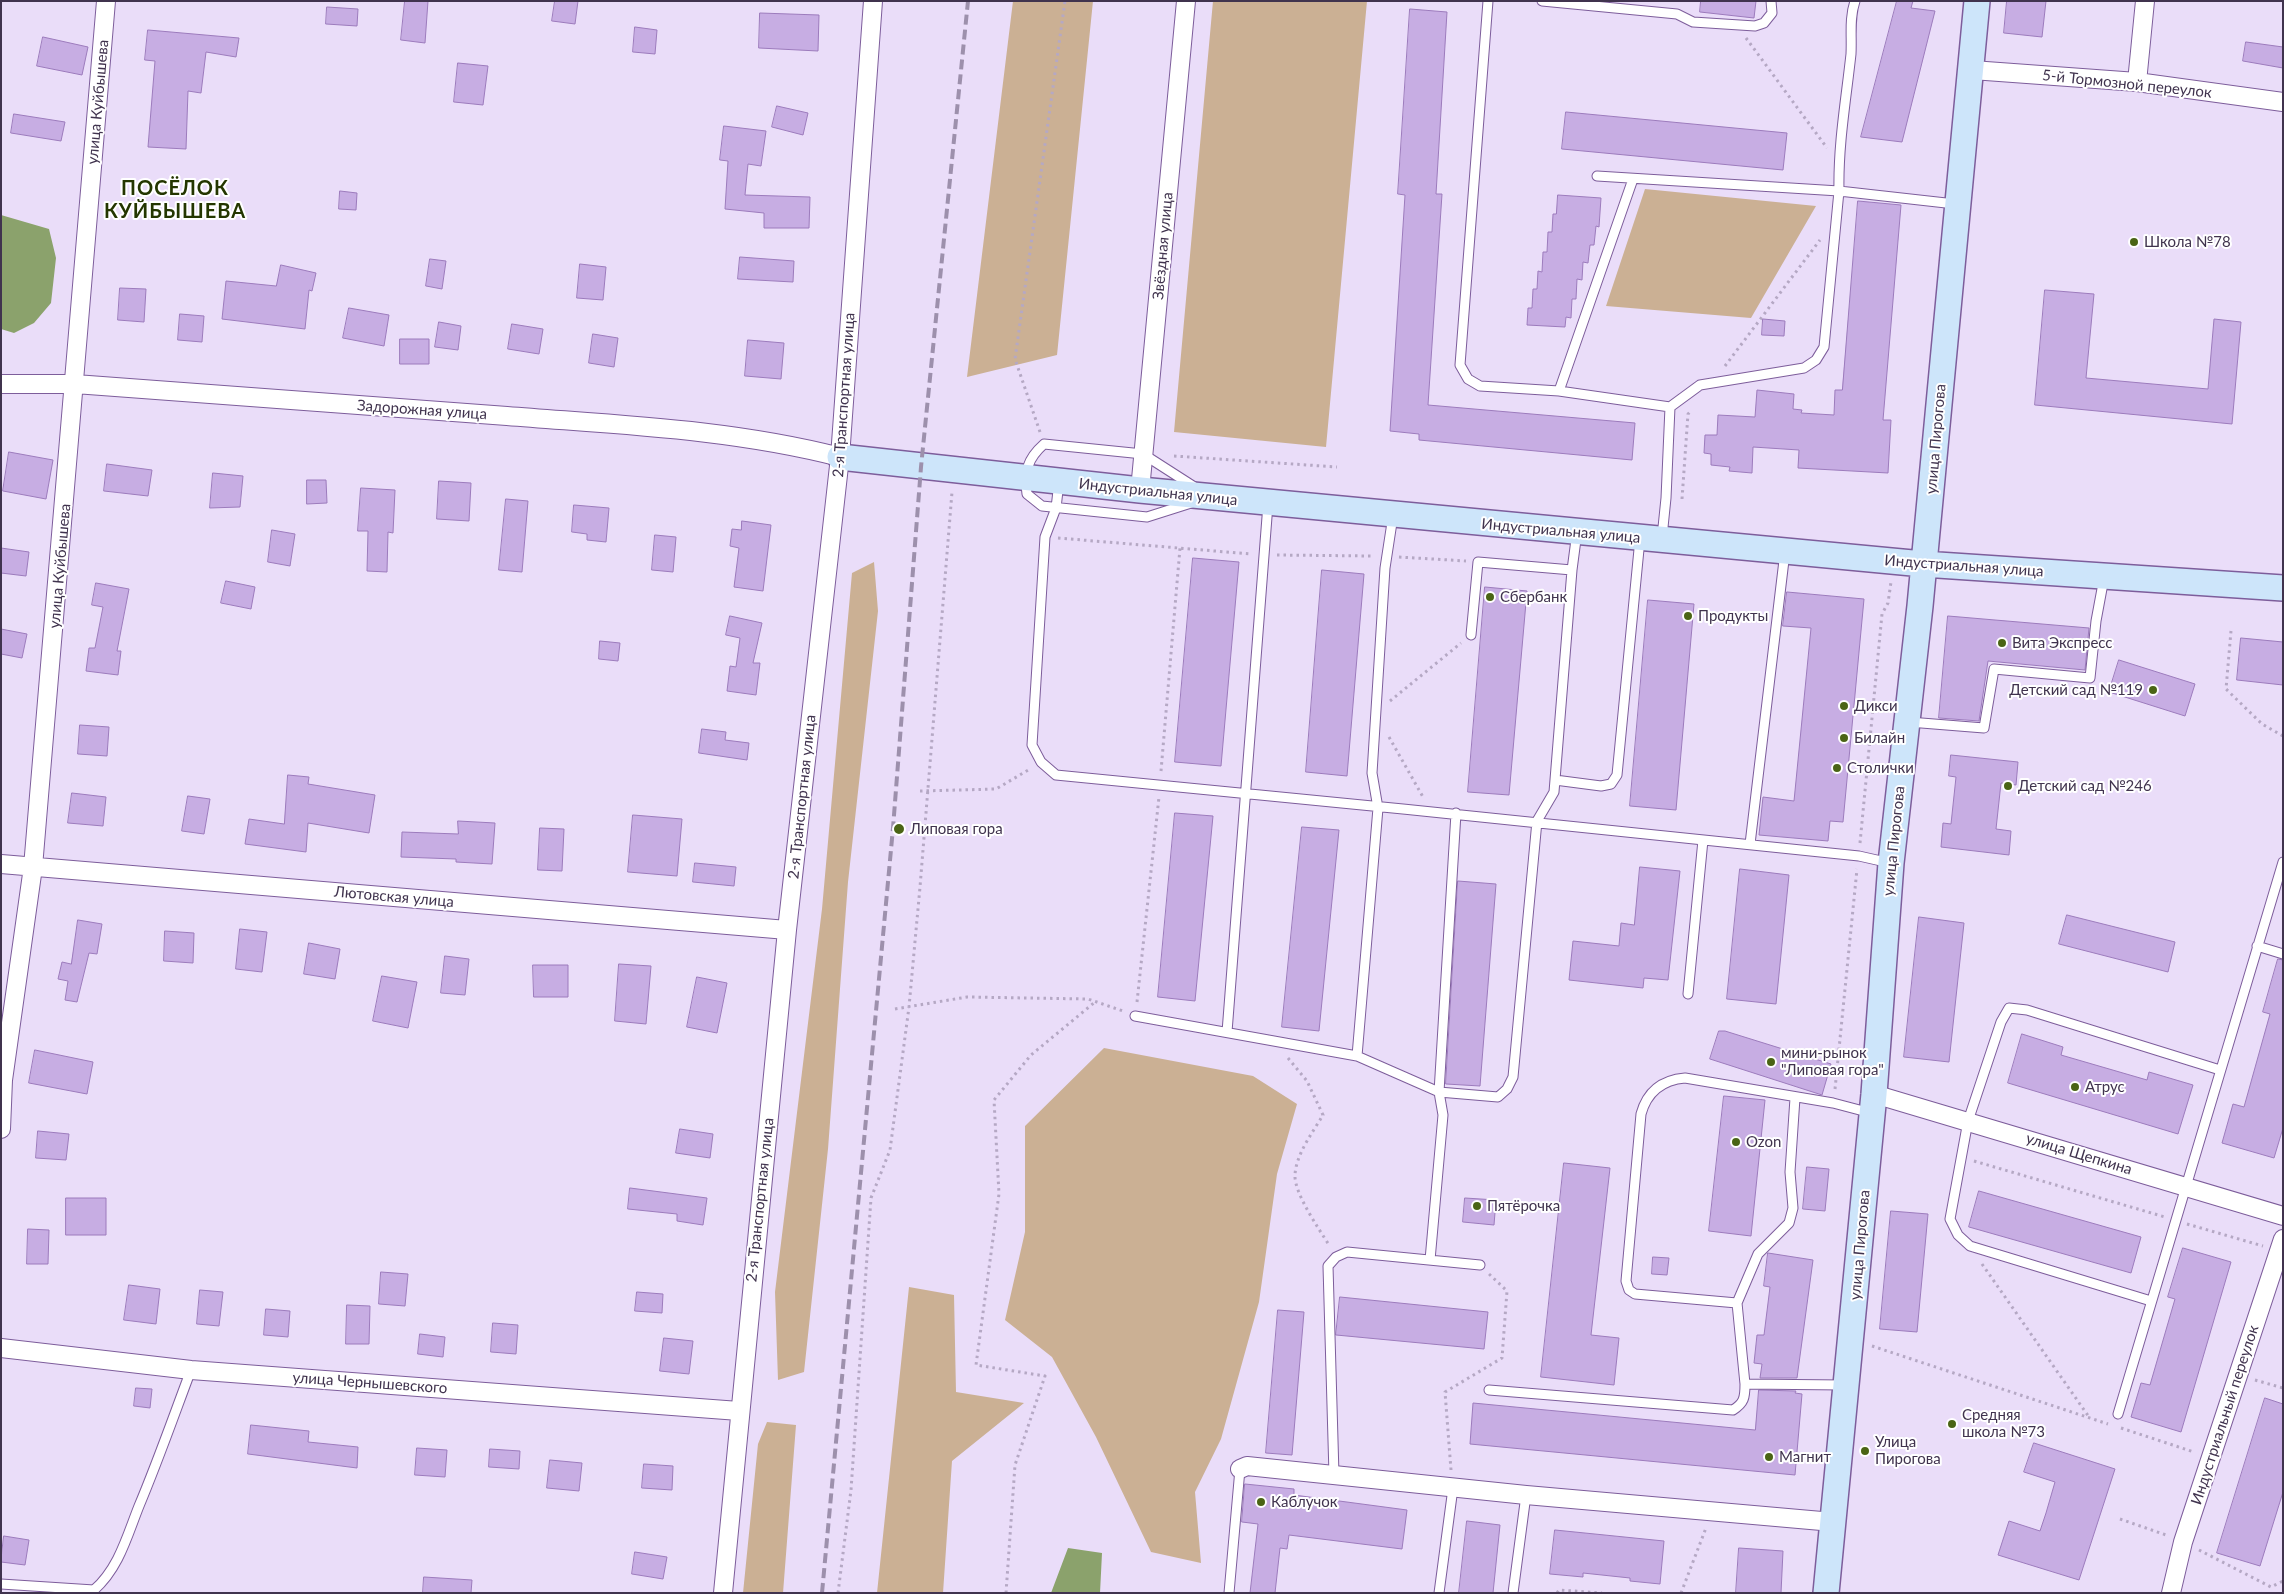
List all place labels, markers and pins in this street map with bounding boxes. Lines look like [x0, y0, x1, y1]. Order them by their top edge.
place label: Школа №78 [2144, 233, 2231, 251]
marker: Школа №78 [2128, 236, 2140, 248]
place label: Сбербанк [1500, 588, 1567, 606]
marker: Сбербанк [1484, 591, 1496, 603]
place label: Продукты [1698, 607, 1768, 625]
marker: Продукты [1682, 610, 1694, 622]
place label: Вита Экспресс [2012, 634, 2113, 652]
marker: Вита Экспресс [1996, 637, 2008, 649]
place label: Детский сад №119 [2009, 681, 2143, 699]
marker: Детский сад №119 [2147, 684, 2159, 696]
place label: Дикси [1854, 697, 1898, 715]
marker: Дикси [1838, 700, 1850, 712]
place label: Билайн [1854, 729, 1905, 747]
marker: Билайн [1838, 732, 1850, 744]
place label: Столички [1847, 759, 1914, 777]
marker: Столички [1831, 762, 1843, 774]
place label: Детский сад №246 [2018, 777, 2152, 795]
marker: Детский сад №246 [2002, 780, 2014, 792]
place label: Липовая гора [910, 820, 1003, 838]
marker: Липовая гора [892, 822, 906, 836]
place label: мини-рынок "Липовая гора" [1781, 1044, 1884, 1079]
marker: мини-рынок "Липовая гора" [1765, 1056, 1777, 1068]
place label: Атрус [2085, 1078, 2125, 1096]
marker: Атрус [2069, 1081, 2081, 1093]
place label: Ozon [1746, 1133, 1781, 1151]
marker: Ozon [1730, 1136, 1742, 1148]
place label: Пятёрочка [1487, 1197, 1560, 1215]
marker: Пятёрочка [1471, 1200, 1483, 1212]
place label: Средняя школа №73 [1962, 1406, 2045, 1441]
marker: Средняя школа №73 [1946, 1418, 1958, 1430]
place label: Улица Пирогова [1875, 1433, 1941, 1468]
marker: Улица Пирогова [1859, 1445, 1871, 1457]
place label: Магнит [1779, 1448, 1831, 1466]
marker: Магнит [1763, 1451, 1775, 1463]
place label: Каблучок [1271, 1493, 1337, 1511]
marker: Каблучок [1255, 1496, 1267, 1508]

